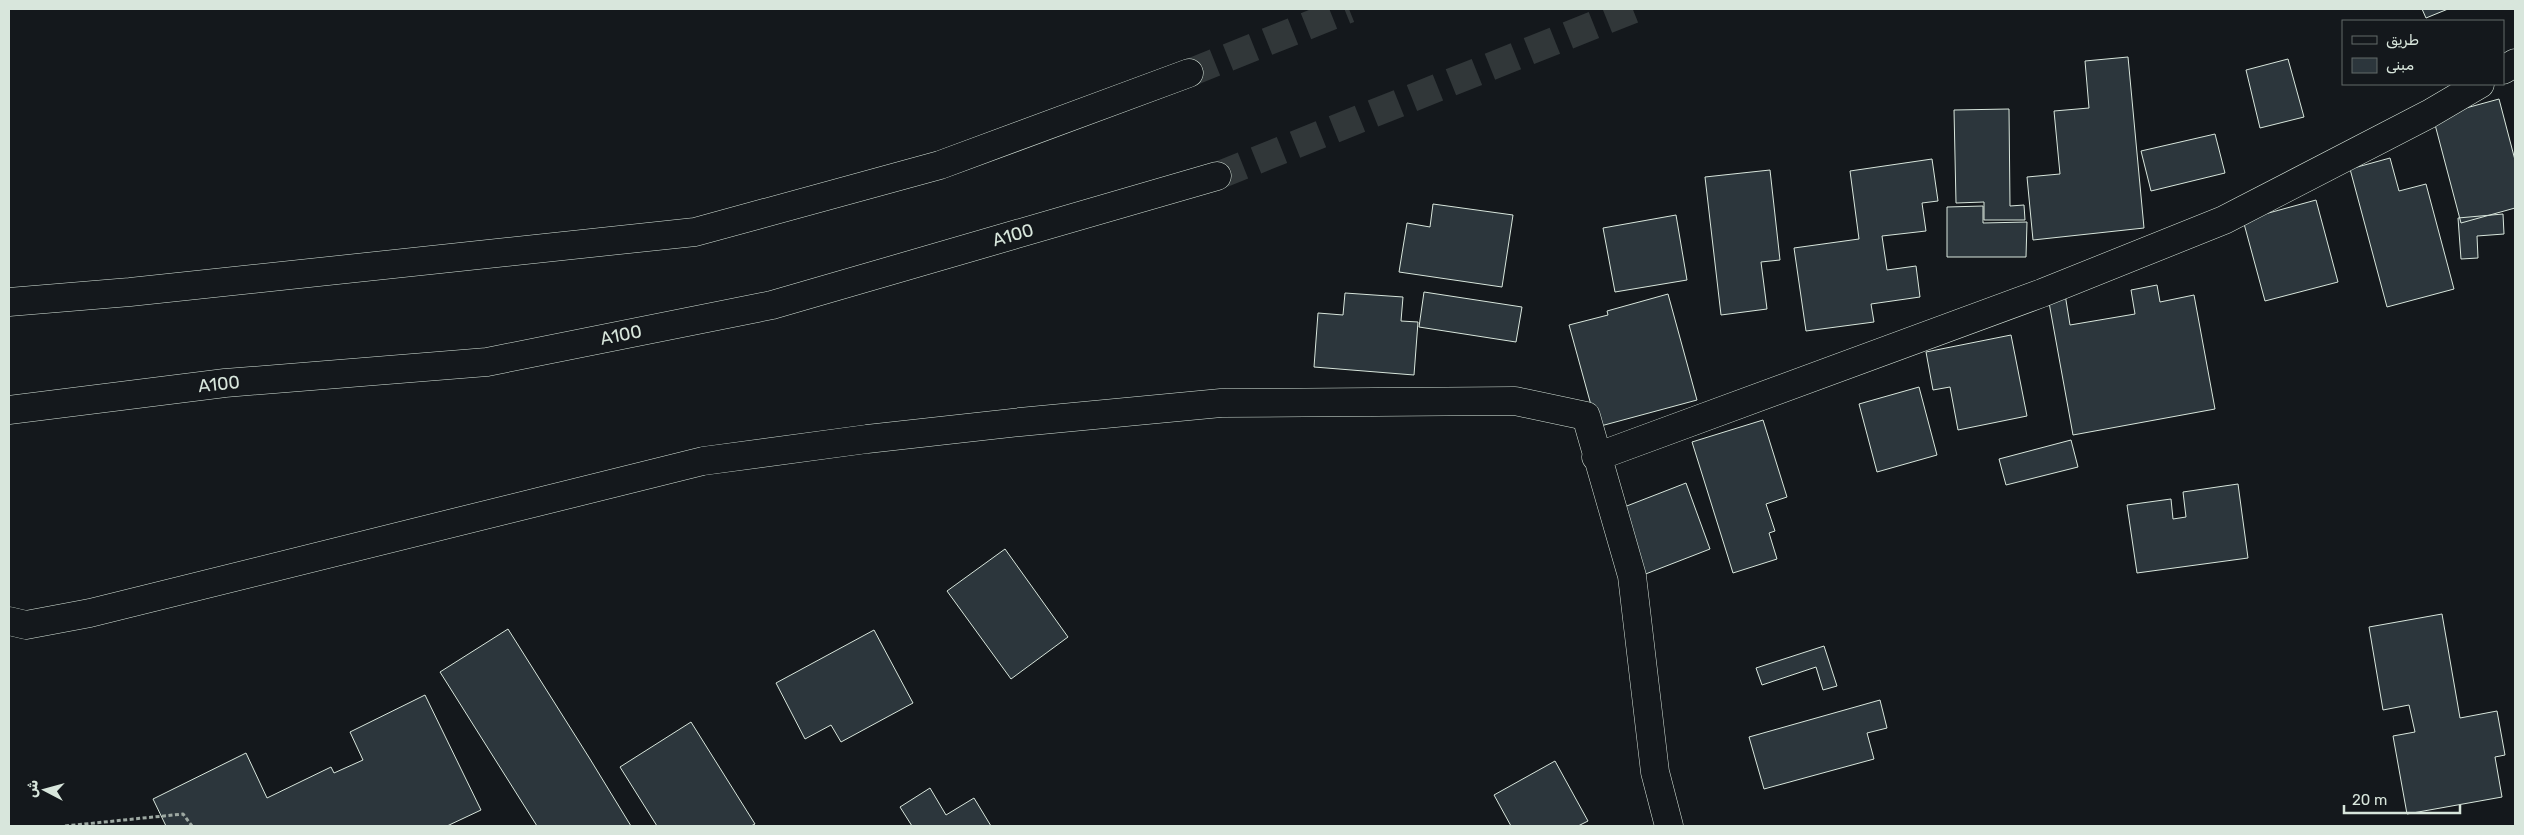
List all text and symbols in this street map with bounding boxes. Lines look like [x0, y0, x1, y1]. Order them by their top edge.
legend [2342, 20, 2504, 85]
text: طريق [2386, 31, 2419, 49]
text: مبنى [2386, 56, 2414, 74]
street label: A100 [990, 219, 1036, 251]
street label: A100 [598, 320, 644, 350]
street label: A100 [197, 371, 241, 397]
north arrow [20, 765, 70, 815]
text: ش [23, 779, 42, 798]
scale bar [2344, 782, 2460, 814]
text: 20 m [2352, 791, 2387, 809]

